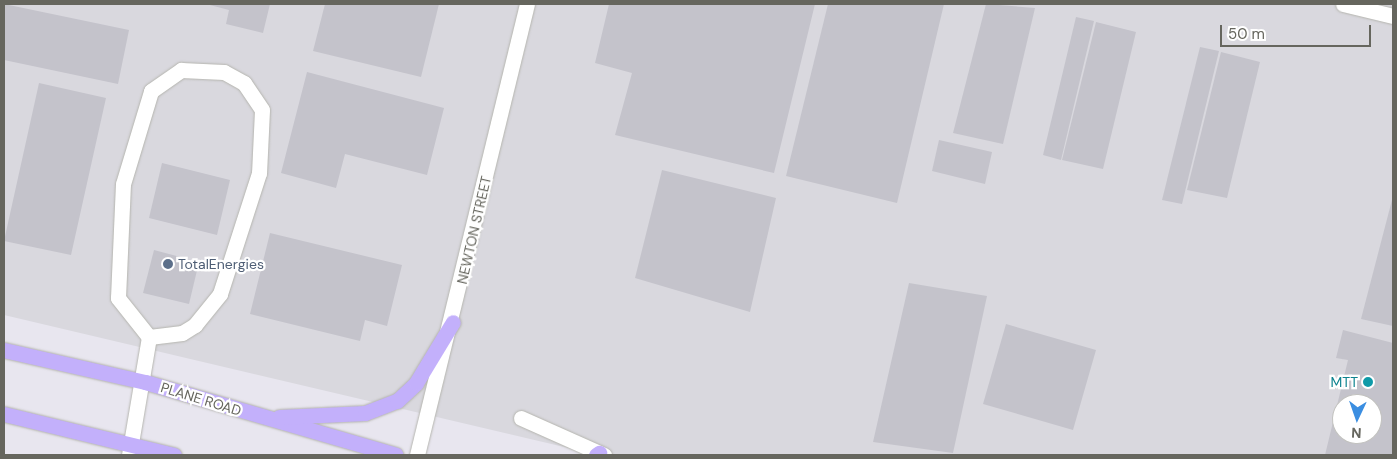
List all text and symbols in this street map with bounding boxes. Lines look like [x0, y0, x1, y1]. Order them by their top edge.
scale bar [1222, 15, 1373, 47]
text: 50 m [1228, 24, 1265, 44]
street label: NEWTON STREET [453, 174, 495, 286]
place label: TotalEnergies [178, 256, 264, 272]
marker: TotalEnergies [162, 258, 174, 270]
place label: MTT [1331, 374, 1358, 390]
marker: MTT [1362, 376, 1374, 388]
street label: PLANE ROAD [159, 379, 243, 419]
north arrow [1332, 394, 1382, 444]
text: N [1351, 424, 1362, 442]

